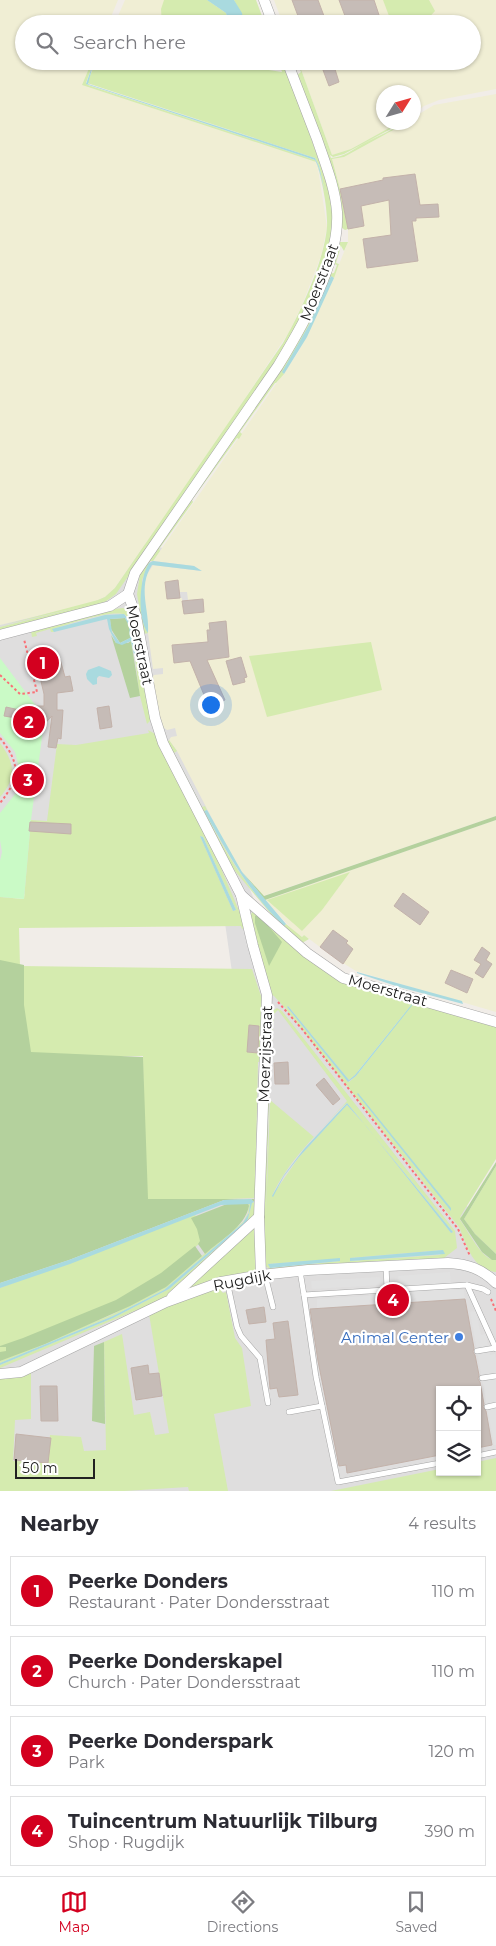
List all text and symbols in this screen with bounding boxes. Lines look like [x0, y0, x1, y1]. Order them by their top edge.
search box [15, 15, 481, 70]
icon: search [33, 29, 61, 57]
text: Search here [73, 31, 186, 54]
north arrow [376, 85, 421, 130]
street label: Moerstraat [296, 241, 342, 323]
street label: Moerstraat [122, 603, 158, 687]
pin: 1 [27, 644, 59, 682]
your location [198, 692, 224, 718]
pin: 2 [13, 703, 45, 741]
pin: 3 [12, 761, 44, 799]
street label: Moerstraat [346, 970, 430, 1010]
street label: Moerzijstraat [254, 1005, 276, 1103]
street label: Rugdijk [211, 1265, 273, 1295]
pin: 4 [377, 1281, 409, 1319]
place label: Animal Center [341, 1328, 449, 1347]
marker: Animal Center [453, 1331, 465, 1343]
map controls [436, 1386, 481, 1476]
button: locate [436, 1386, 481, 1431]
button: layers [436, 1431, 481, 1476]
scale bar [15, 1456, 95, 1479]
text: 50 m [22, 1459, 58, 1477]
text: Nearby [20, 1511, 99, 1536]
text: 4 results [408, 1514, 476, 1533]
text: Peerke Donders [68, 1570, 228, 1593]
text: 1 [34, 1582, 40, 1601]
text: 110 m [432, 1582, 475, 1601]
text: Restaurant · Pater Dondersstraat [68, 1593, 330, 1612]
text: Peerke Donderskapel [68, 1650, 283, 1673]
text: 2 [32, 1662, 42, 1681]
text: 110 m [432, 1662, 475, 1681]
text: Church · Pater Dondersstraat [68, 1673, 301, 1692]
text: Peerke Donderspark [68, 1730, 273, 1753]
text: 3 [32, 1742, 42, 1761]
text: 120 m [428, 1742, 475, 1761]
text: Park [68, 1753, 105, 1772]
text: Tuincentrum Natuurlijk Tilburg [68, 1810, 378, 1833]
text: 4 [31, 1822, 43, 1841]
text: 390 m [424, 1822, 475, 1841]
text: Shop · Rugdijk [68, 1833, 184, 1852]
tab: Map [59, 1888, 90, 1936]
tab: Directions [207, 1888, 278, 1936]
tab: Saved [395, 1888, 437, 1936]

